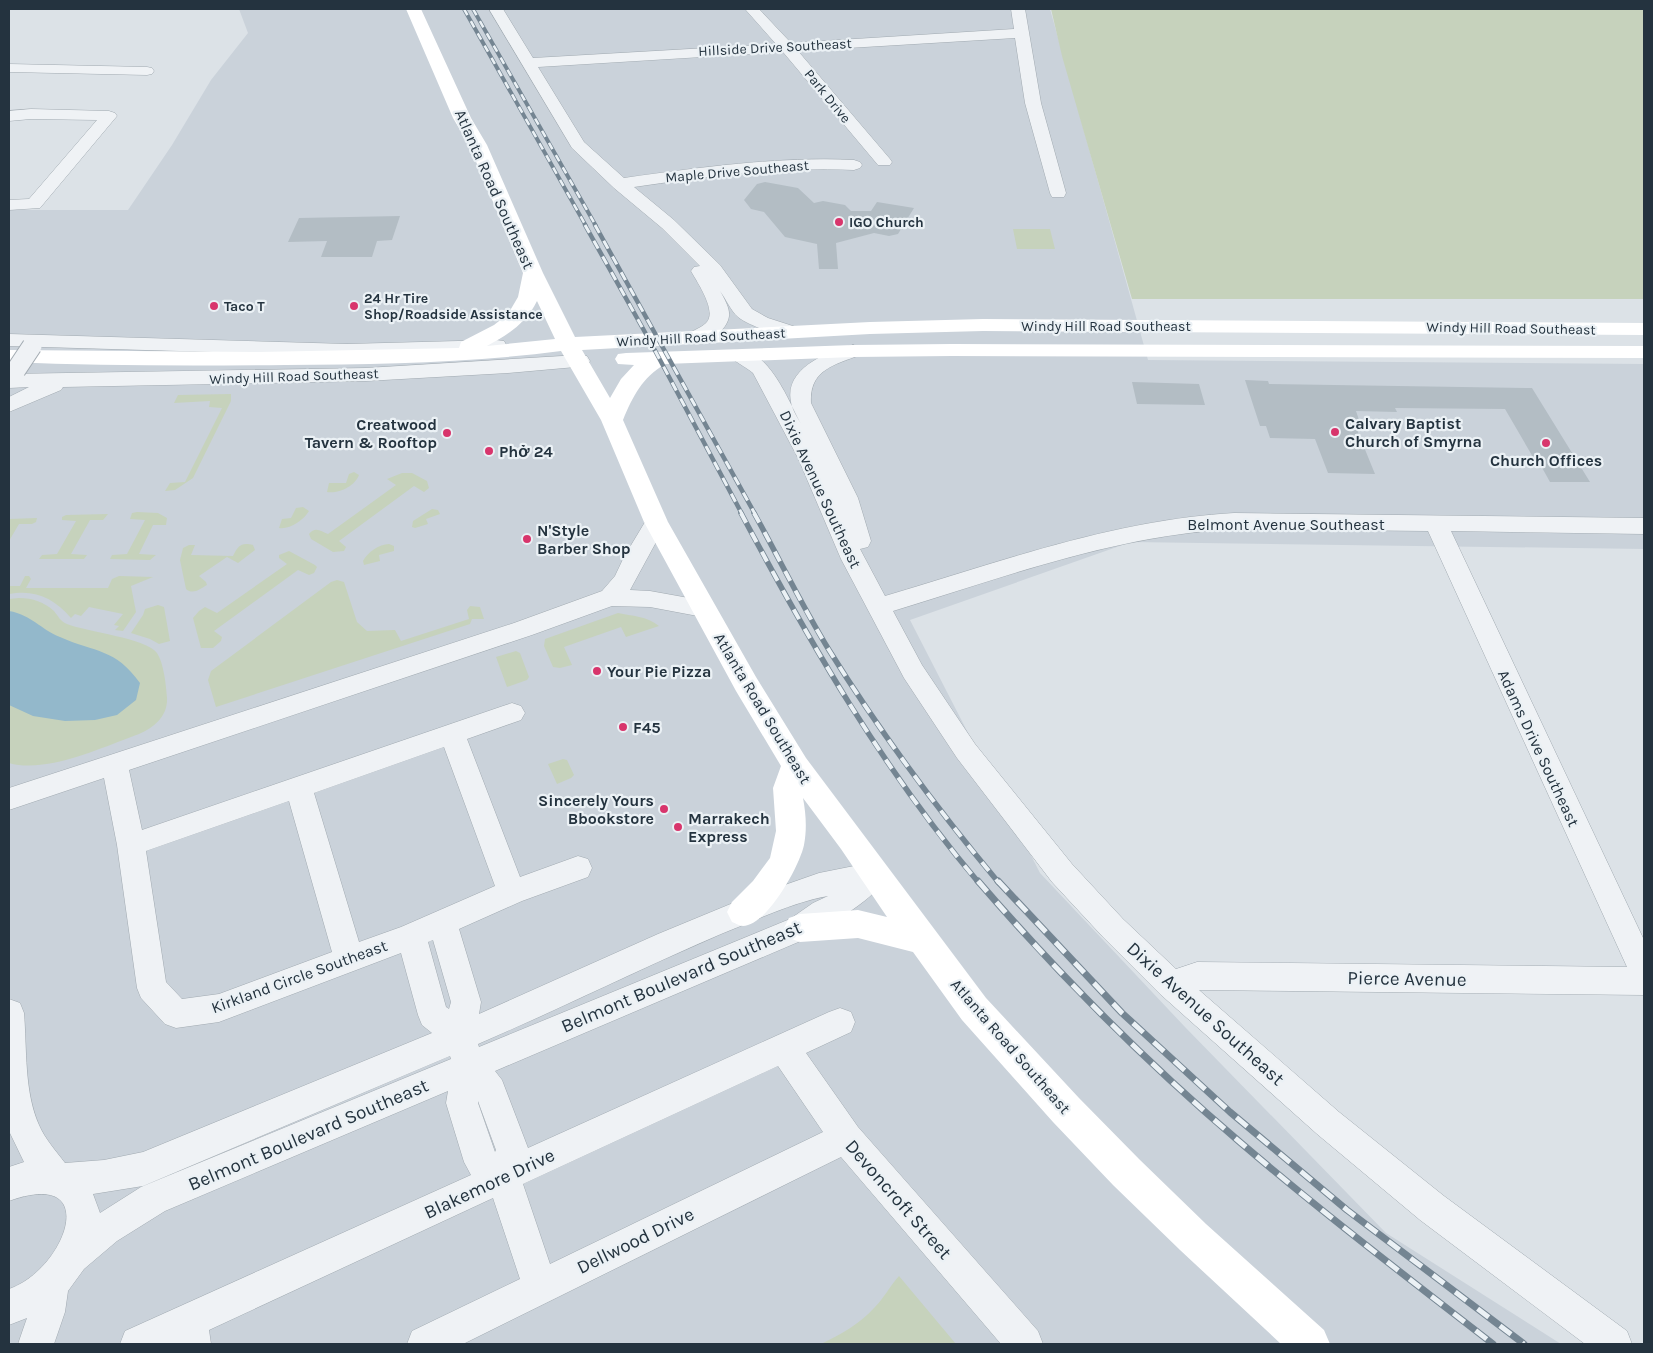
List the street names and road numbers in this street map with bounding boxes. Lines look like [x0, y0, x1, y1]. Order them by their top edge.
street label: Hillside Drive Southeast [698, 35, 852, 60]
street label: Park Drive [801, 66, 854, 127]
street label: Atlanta Road Southeast [451, 106, 538, 272]
street label: Maple Drive Southeast [665, 157, 810, 186]
street label: Windy Hill Road Southeast [1021, 318, 1191, 335]
street label: Windy Hill Road Southeast [1426, 319, 1596, 338]
street label: Windy Hill Road Southeast [616, 325, 786, 350]
street label: Windy Hill Road Southeast [209, 365, 379, 388]
street label: Dixie Avenue Southeast [776, 407, 865, 571]
street label: Belmont Avenue Southeast [1187, 515, 1385, 534]
street label: Atlanta Road Southeast [710, 629, 815, 787]
street label: Adams Drive Southeast [1494, 667, 1583, 830]
street label: Belmont Boulevard Southeast [558, 916, 805, 1038]
street label: Kirkland Circle Southeast [209, 936, 390, 1017]
street label: Dixie Avenue Southeast [1122, 937, 1289, 1090]
street label: Pierce Avenue [1347, 967, 1467, 991]
street label: Atlanta Road Southeast [947, 975, 1074, 1118]
street label: Belmont Boulevard Southeast [185, 1074, 432, 1196]
street label: Devoncroft Street [840, 1135, 956, 1264]
street label: Blakemore Drive [421, 1144, 558, 1224]
street label: Dellwood Drive [573, 1203, 698, 1279]

